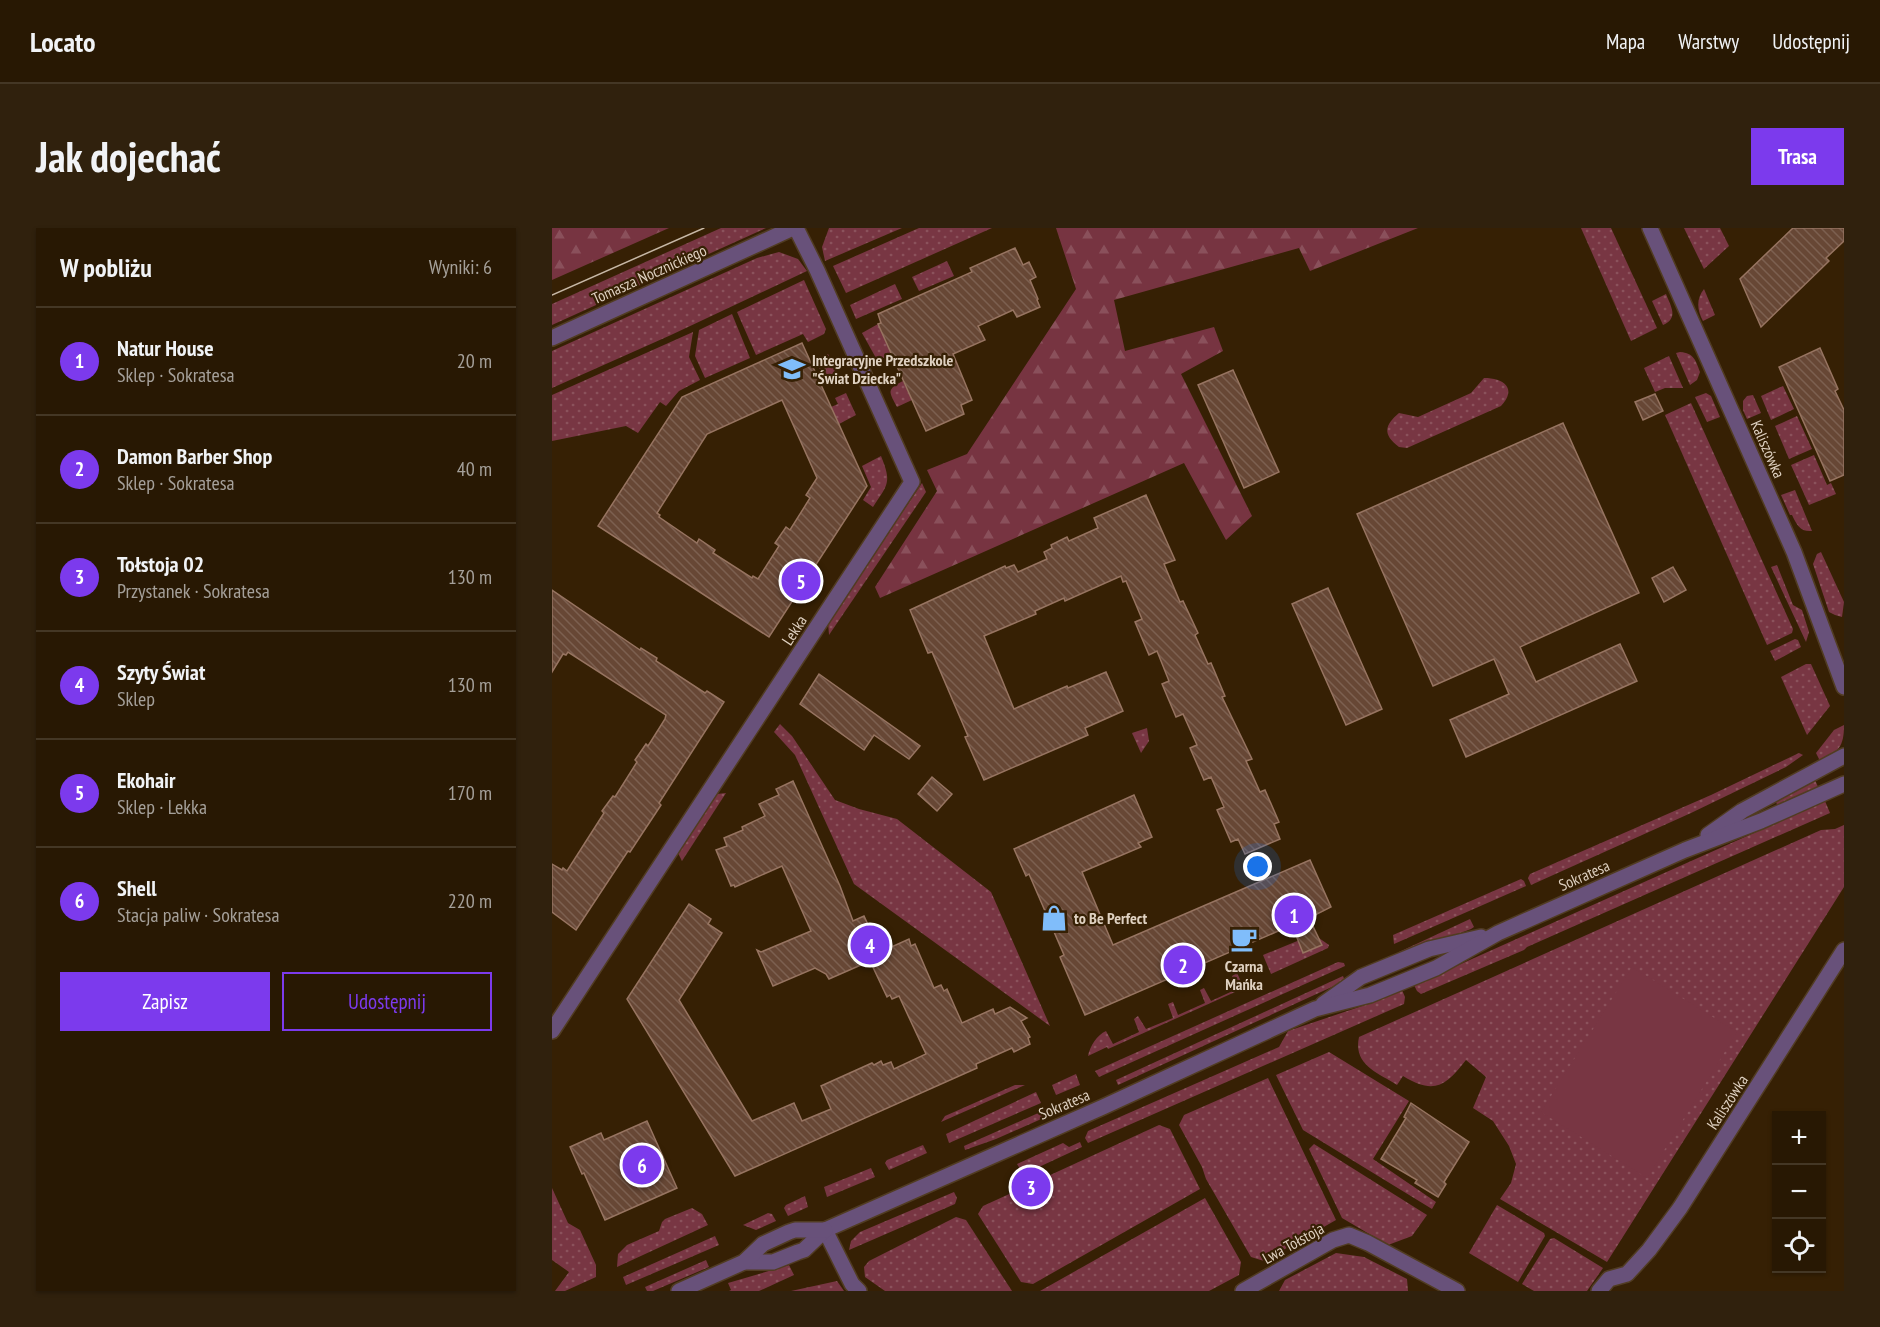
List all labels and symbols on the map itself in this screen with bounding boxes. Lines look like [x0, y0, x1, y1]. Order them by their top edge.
street label: Tomasza Nocznickiego [589, 240, 709, 308]
place label: Integracyjne Przedszkole "Świat Dziecka" [812, 350, 954, 388]
school or university icon: Integracyjne Przedszkole "Świat Dziecka" [777, 354, 807, 384]
street label: Kaliszówka [1746, 417, 1790, 481]
pin: 5 [782, 558, 820, 604]
street label: Lekka [777, 611, 811, 649]
your location [1243, 852, 1272, 881]
street label: Sokratesa [1556, 855, 1612, 895]
pin: 1 [1274, 892, 1314, 938]
shop icon: to Be Perfect [1039, 903, 1069, 933]
place label: to Be Perfect [1074, 908, 1147, 928]
pin: 4 [850, 922, 890, 968]
cafe icon: Czarna Mańka [1229, 924, 1259, 954]
pin: 2 [1164, 942, 1202, 988]
place label: Czarna Mańka [1225, 956, 1264, 994]
street label: Kaliszówka [1702, 1071, 1752, 1133]
street label: Sokratesa [1035, 1084, 1093, 1124]
pin: 6 [622, 1142, 662, 1188]
pin: 3 [1012, 1164, 1050, 1210]
street label: Lwa Tołstoja [1259, 1218, 1327, 1268]

